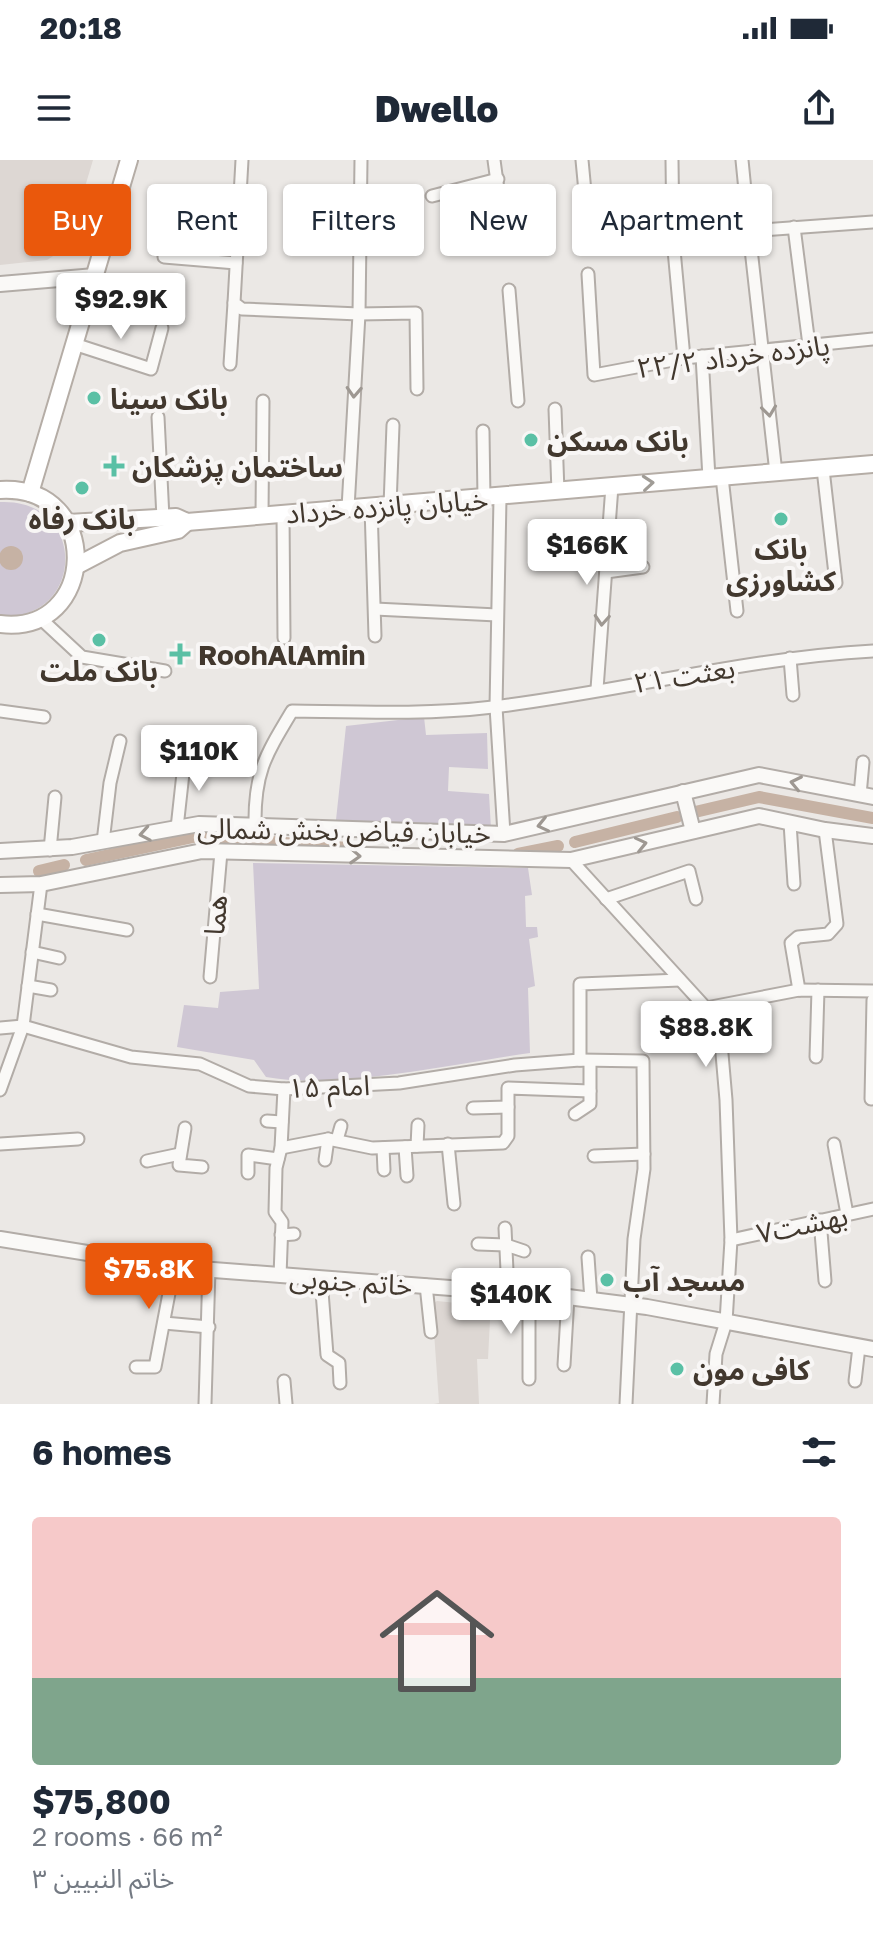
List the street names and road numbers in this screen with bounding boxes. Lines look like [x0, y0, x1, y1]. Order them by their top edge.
street label: پانزده خرداد ۲۲/۲ [634, 328, 832, 386]
street label: خیابان پانزده خرداد [285, 482, 490, 532]
street label: بعثت ۲۱ [631, 651, 737, 699]
street label: خیابان فیاض بخش شمالی [197, 811, 491, 850]
street label: هما [197, 893, 233, 937]
street label: امام ۱۵ [287, 1068, 371, 1109]
street label: بهشت۷ [753, 1198, 851, 1250]
street label: خاتم جنوبی [288, 1260, 414, 1308]

